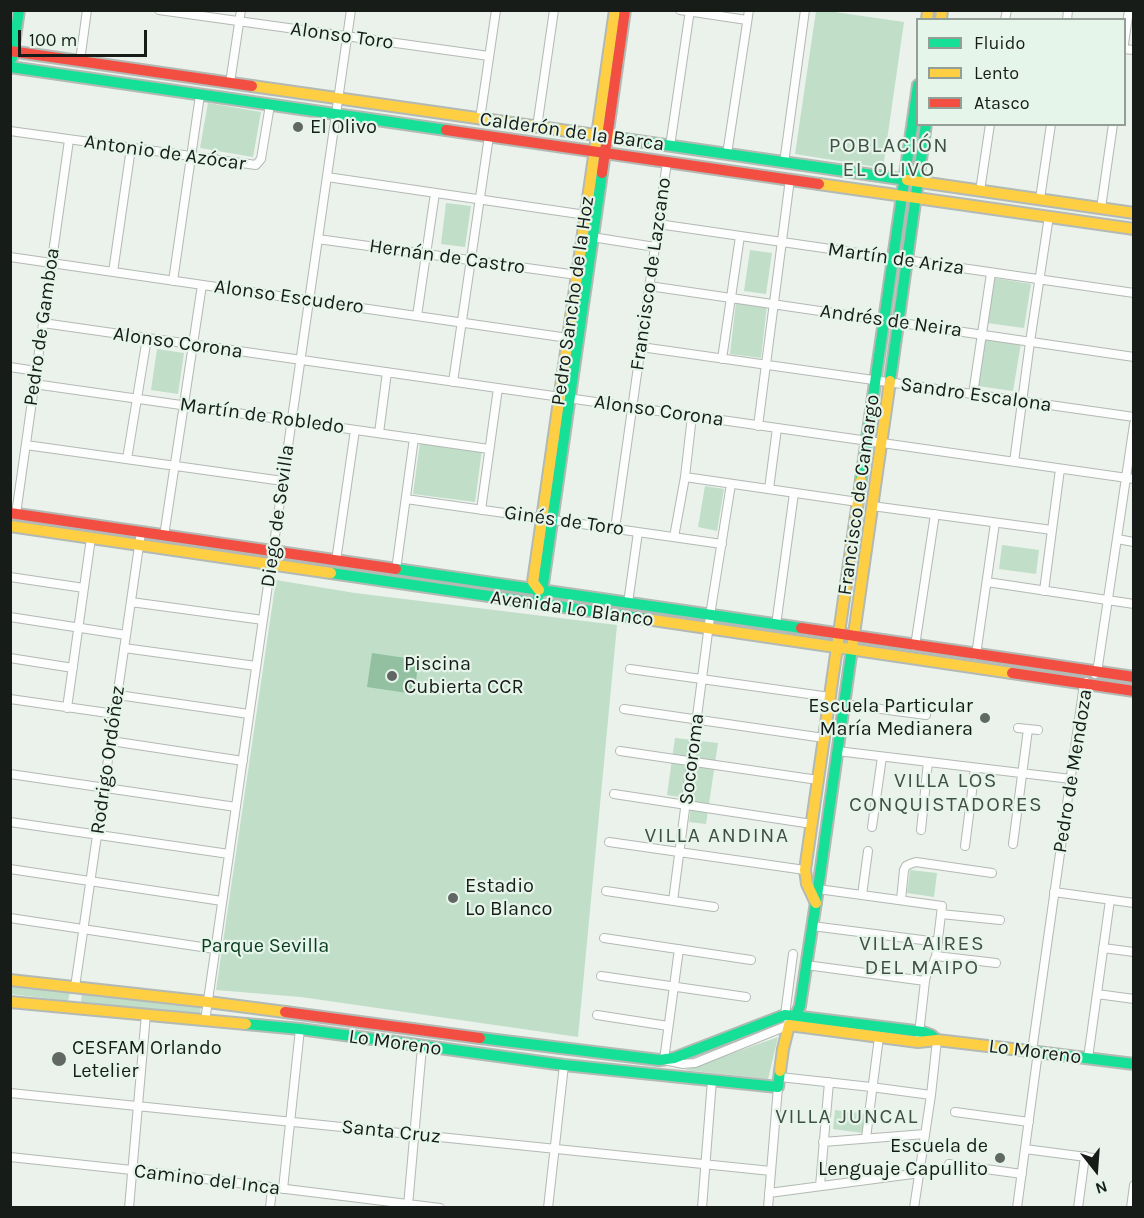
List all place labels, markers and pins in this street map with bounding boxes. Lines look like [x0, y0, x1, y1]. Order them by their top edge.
place label: El Olivo [310, 115, 377, 139]
marker: El Olivo [291, 120, 305, 134]
place label: Piscina Cubierta CCR [404, 652, 524, 699]
marker: Piscina Cubierta CCR [385, 669, 399, 683]
place label: Escuela Particular María Medianera [808, 694, 973, 741]
marker: Escuela Particular María Medianera [978, 711, 992, 725]
place label: Estadio Lo Blanco [465, 874, 552, 921]
marker: Estadio Lo Blanco [446, 891, 460, 905]
place label: CESFAM Orlando Letelier [72, 1036, 222, 1083]
marker: CESFAM Orlando Letelier [50, 1050, 68, 1068]
place label: Escuela de Lenguaje Capullito [818, 1134, 988, 1181]
marker: Escuela de Lenguaje Capullito [993, 1151, 1007, 1165]

